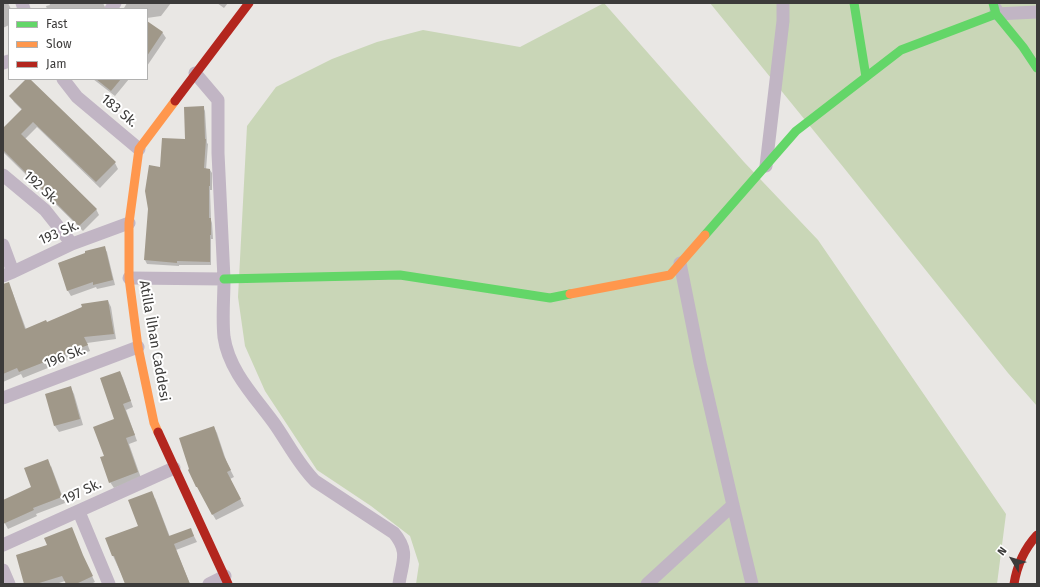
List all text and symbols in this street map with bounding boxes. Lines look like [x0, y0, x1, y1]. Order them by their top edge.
legend [8, 8, 148, 80]
text: Fast [46, 17, 68, 31]
text: Slow [46, 37, 72, 51]
text: Jam [46, 57, 66, 71]
street label: 183 Sk. [97, 91, 141, 131]
street label: 192 Sk. [20, 168, 62, 208]
street label: 193 Sk. [36, 217, 82, 249]
street label: Atilla İlhan Caddesi [135, 279, 173, 403]
street label: 196 Sk. [42, 341, 88, 373]
street label: 197 Sk. [60, 476, 104, 508]
north arrow [992, 539, 1032, 579]
text: N [995, 544, 1010, 558]

